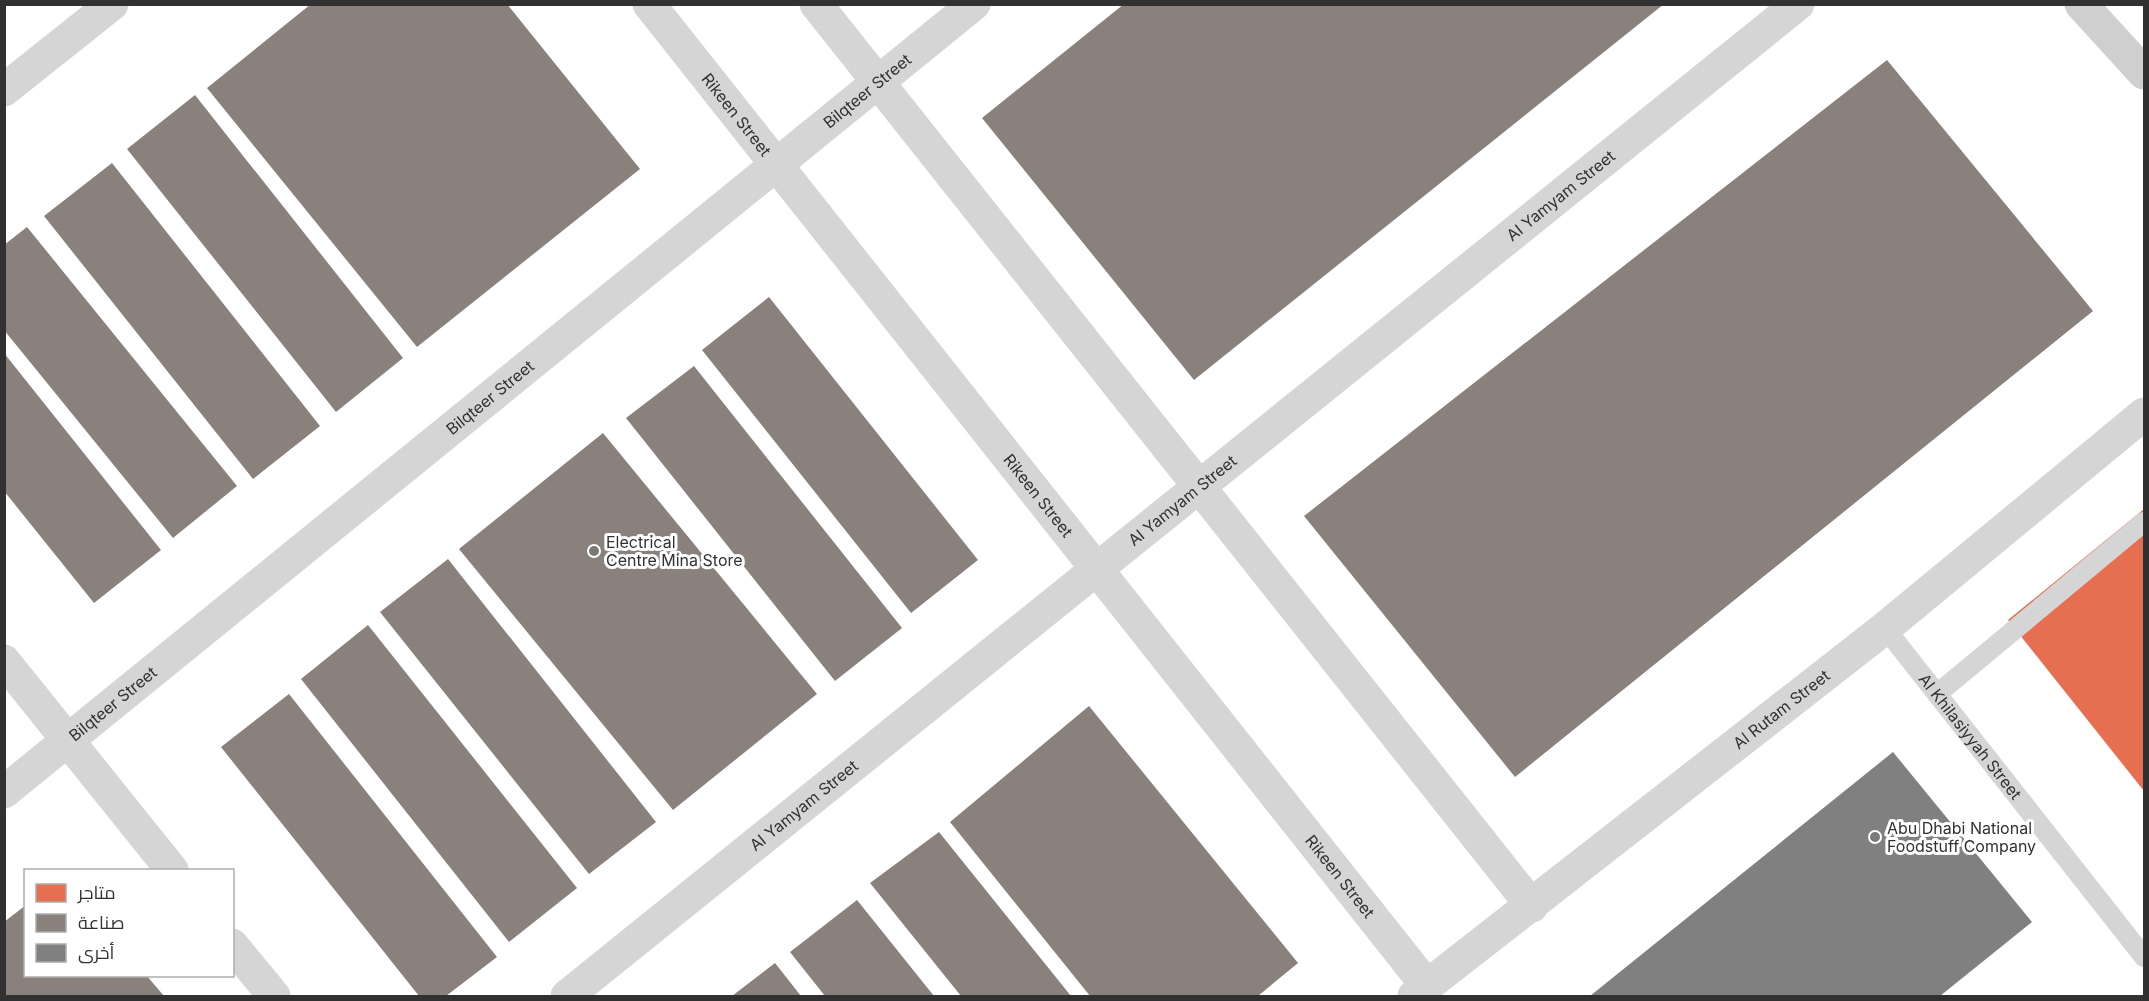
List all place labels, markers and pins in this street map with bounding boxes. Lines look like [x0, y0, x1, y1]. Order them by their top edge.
place label: Electrical Centre Mina Store [606, 532, 743, 570]
marker: Electrical Centre Mina Store [587, 544, 601, 558]
place label: Abu Dhabi National Foodstuff Company [1887, 818, 2036, 856]
marker: Abu Dhabi National Foodstuff Company [1868, 830, 1882, 844]

